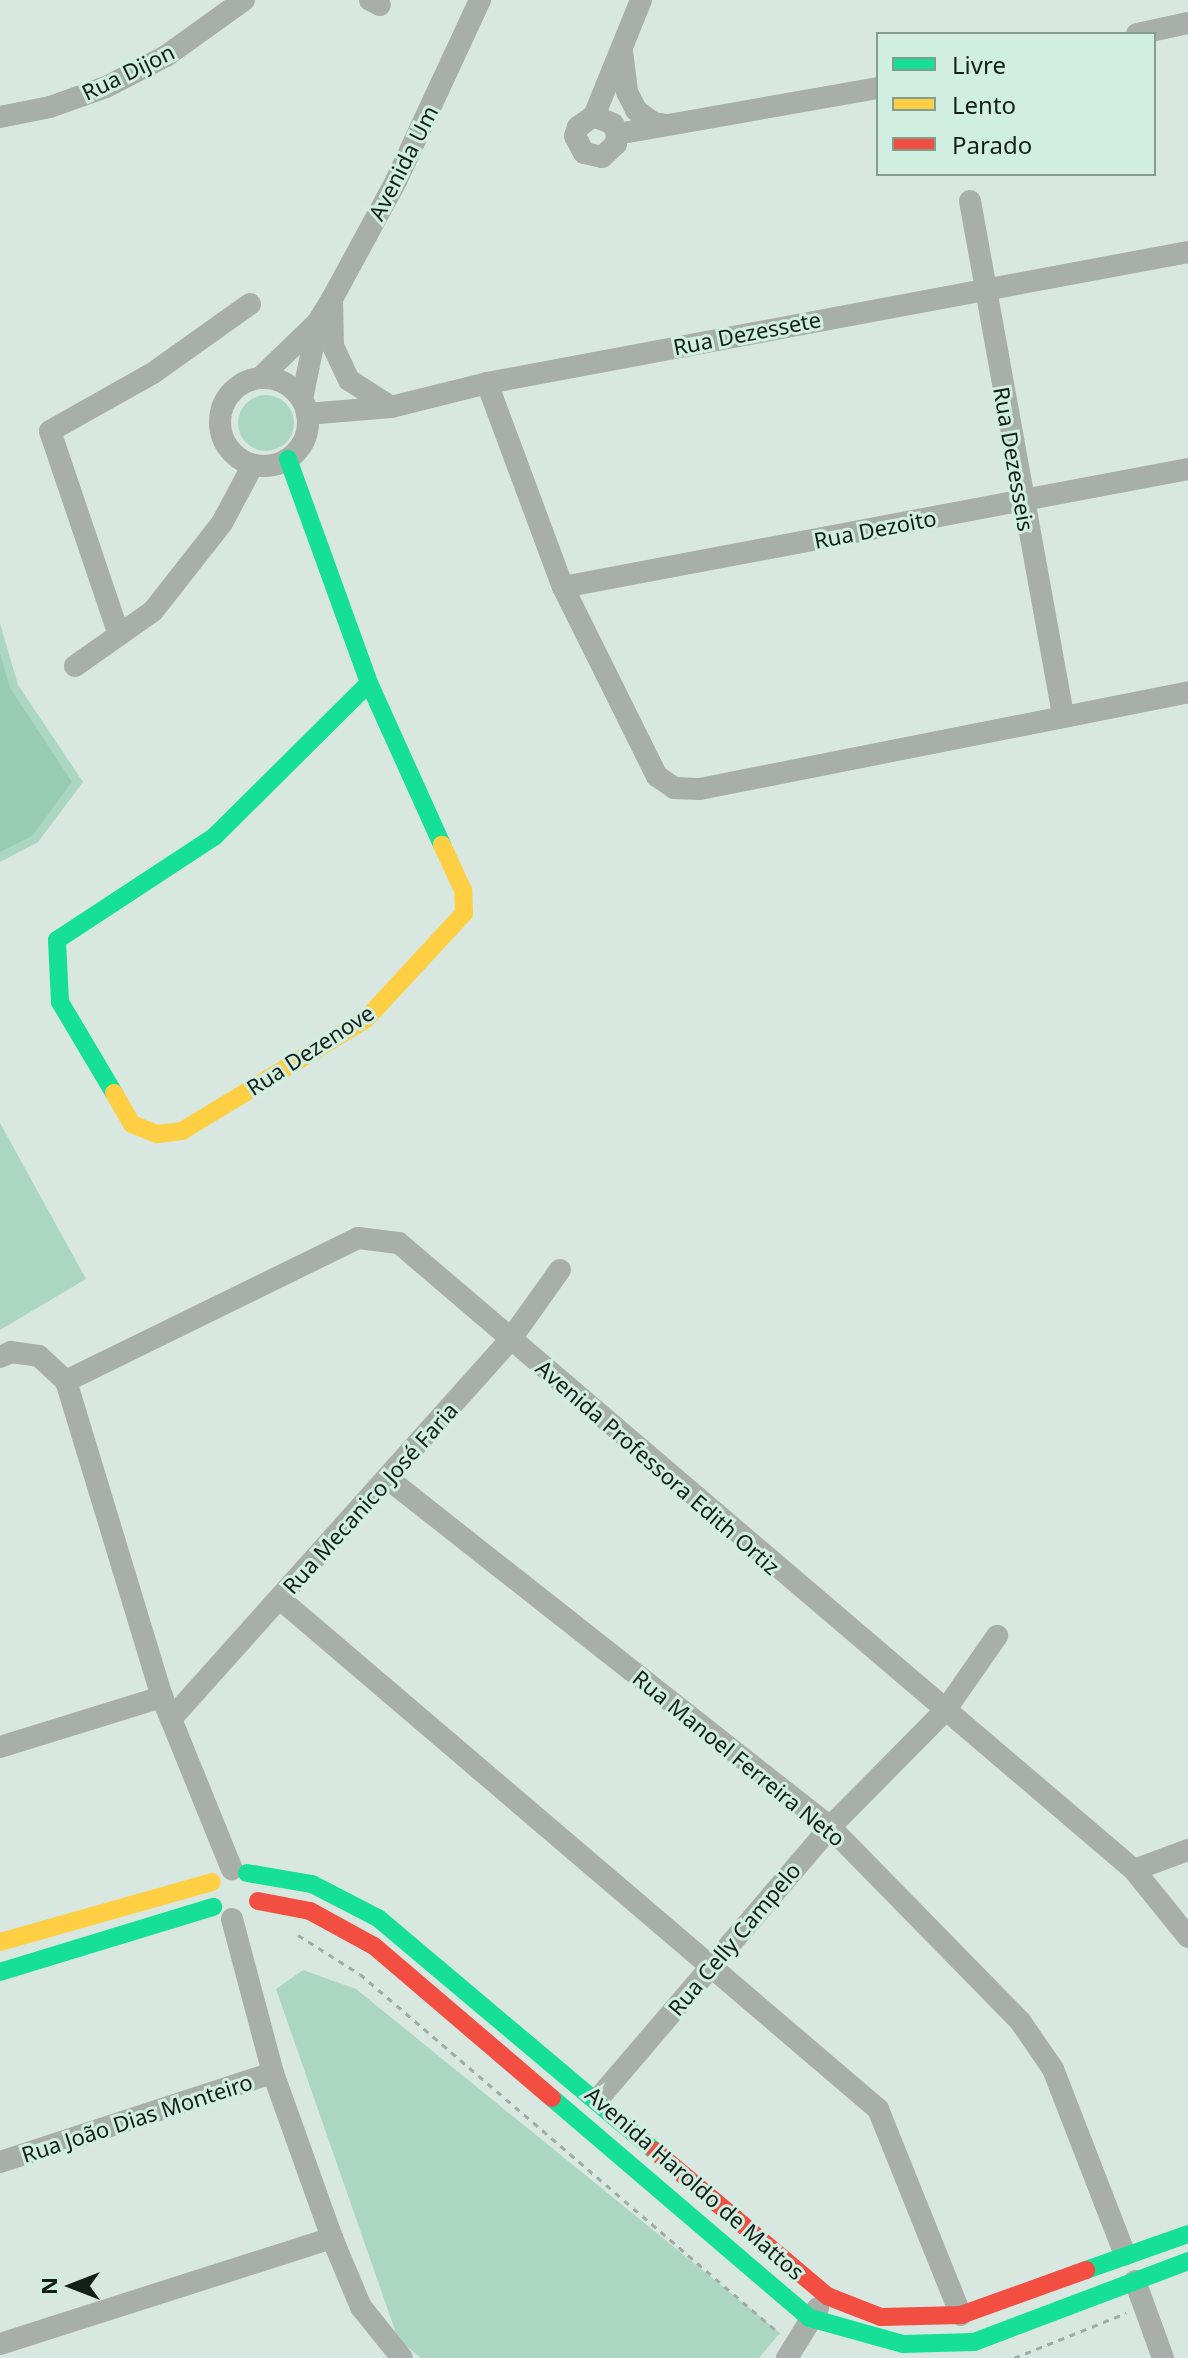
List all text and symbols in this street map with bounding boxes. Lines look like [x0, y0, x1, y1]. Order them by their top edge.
legend [876, 32, 1156, 176]
street label: Rua Dijon [77, 38, 179, 106]
text: Livre [952, 48, 1006, 81]
text: Lento [952, 88, 1016, 121]
street label: Avenida Um [363, 101, 443, 225]
text: Parado [952, 128, 1032, 161]
street label: Rua Dezessete [671, 306, 823, 360]
street label: Rua Dezesseis [988, 385, 1040, 533]
street label: Rua Dezoito [812, 504, 938, 554]
street label: Rua Dezenove [241, 999, 379, 1101]
street label: Avenida Professora Edith Ortiz [531, 1354, 785, 1580]
street label: Rua Mecanico José Faria [277, 1397, 463, 1599]
street label: Rua Manoel Ferreira Neto [628, 1664, 850, 1852]
street label: Rua Celly Campelo [662, 1857, 806, 2021]
street label: Rua João Dias Monteiro [18, 2068, 256, 2168]
street label: Avenida Haroldo de Mattos [580, 2081, 810, 2285]
north arrow [32, 2246, 112, 2326]
text: N [33, 2277, 63, 2295]

